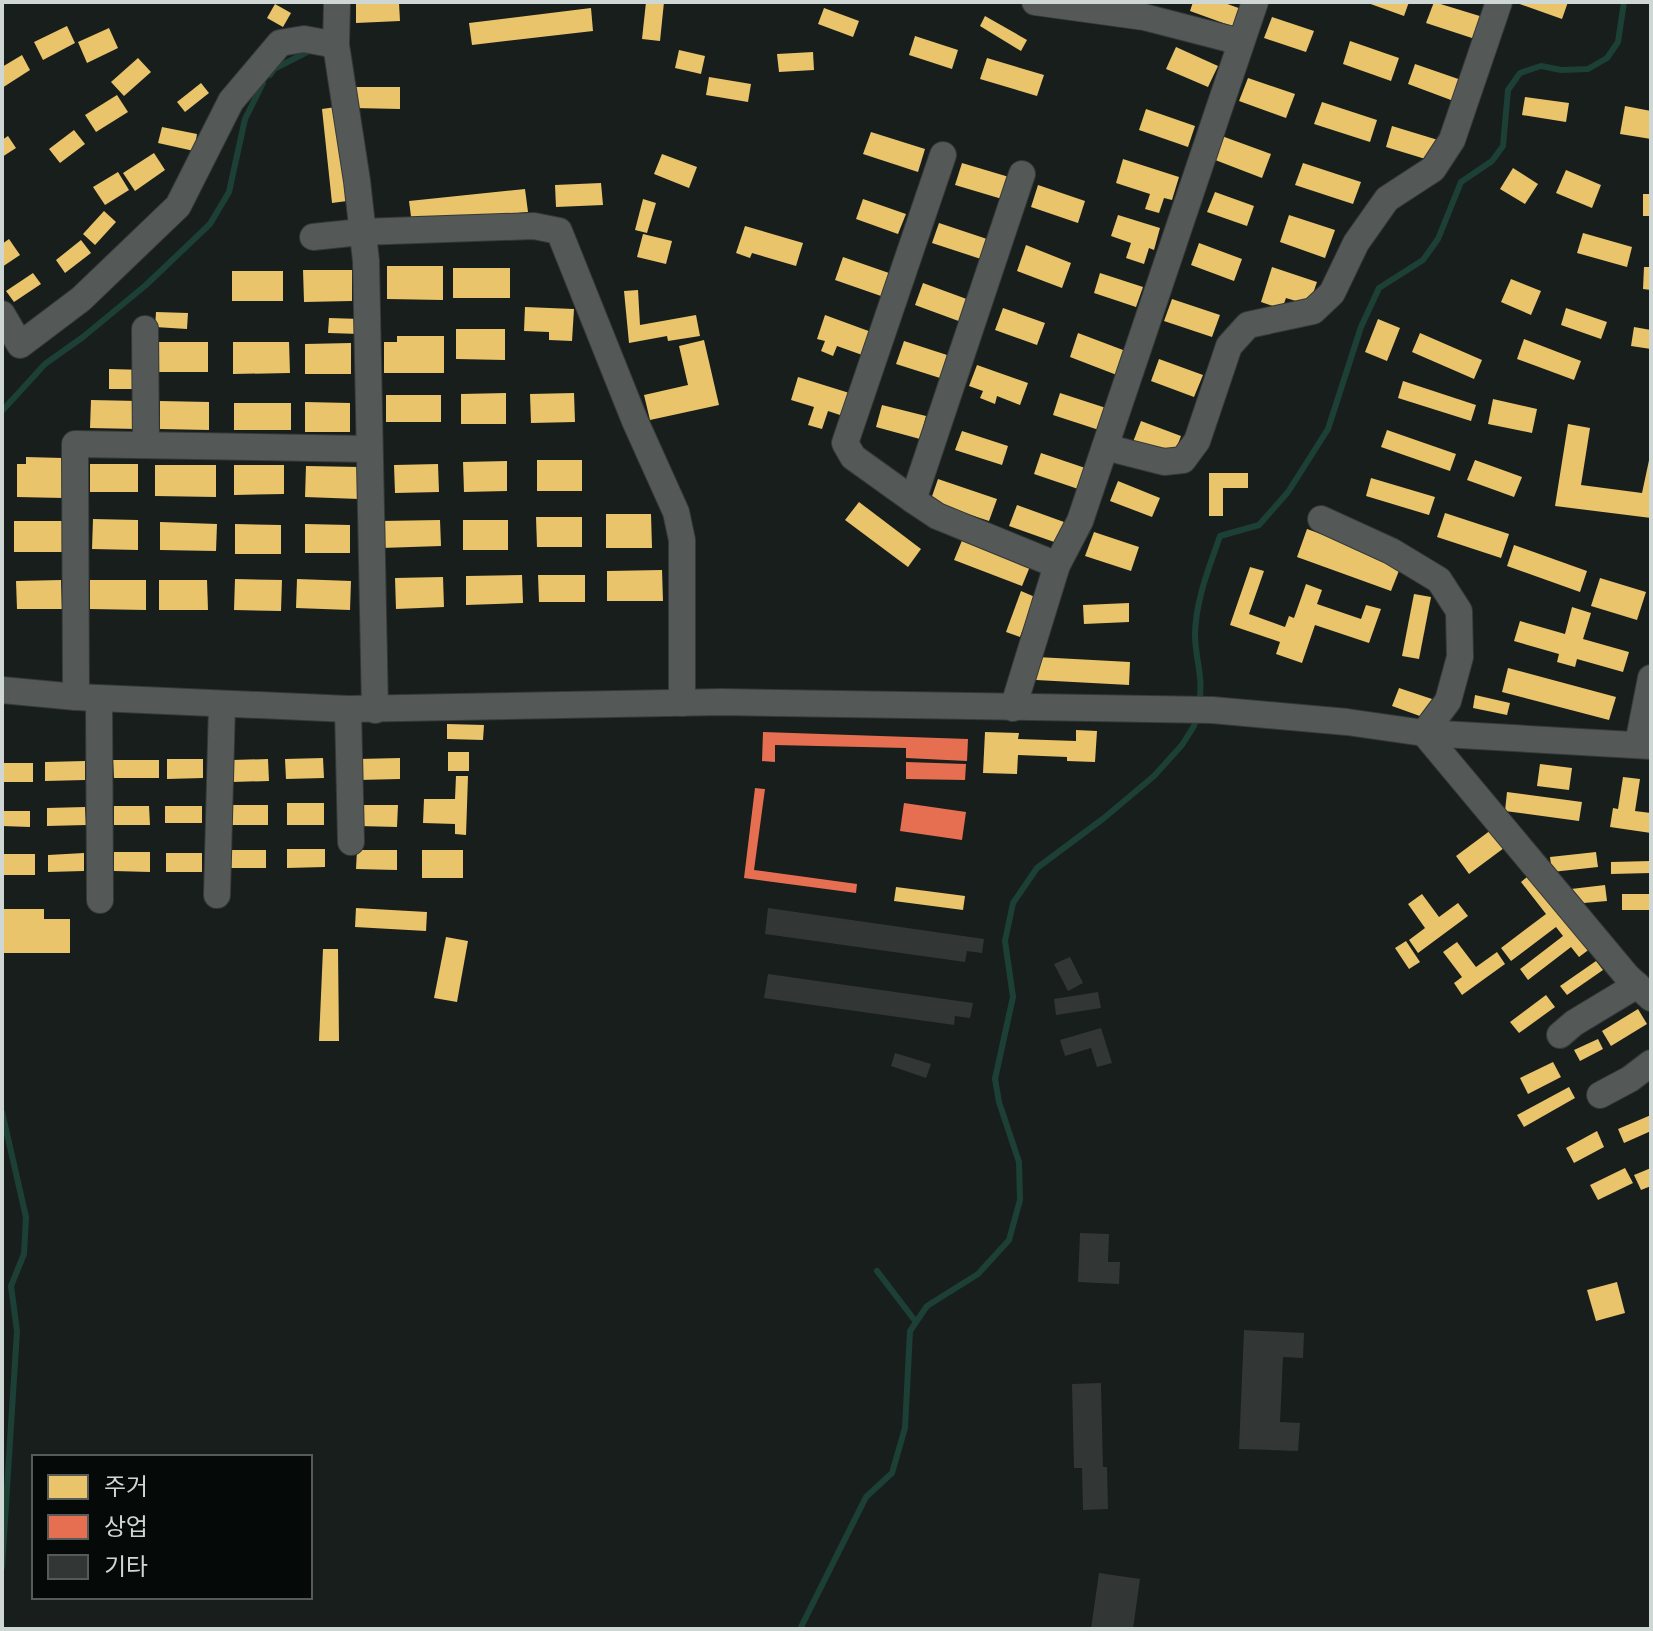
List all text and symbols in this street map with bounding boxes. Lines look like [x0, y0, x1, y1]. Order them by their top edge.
legend [32, 1455, 312, 1599]
text: 주거 [104, 1473, 148, 1502]
text: 상업 [104, 1513, 148, 1542]
text: 기타 [104, 1553, 148, 1582]

